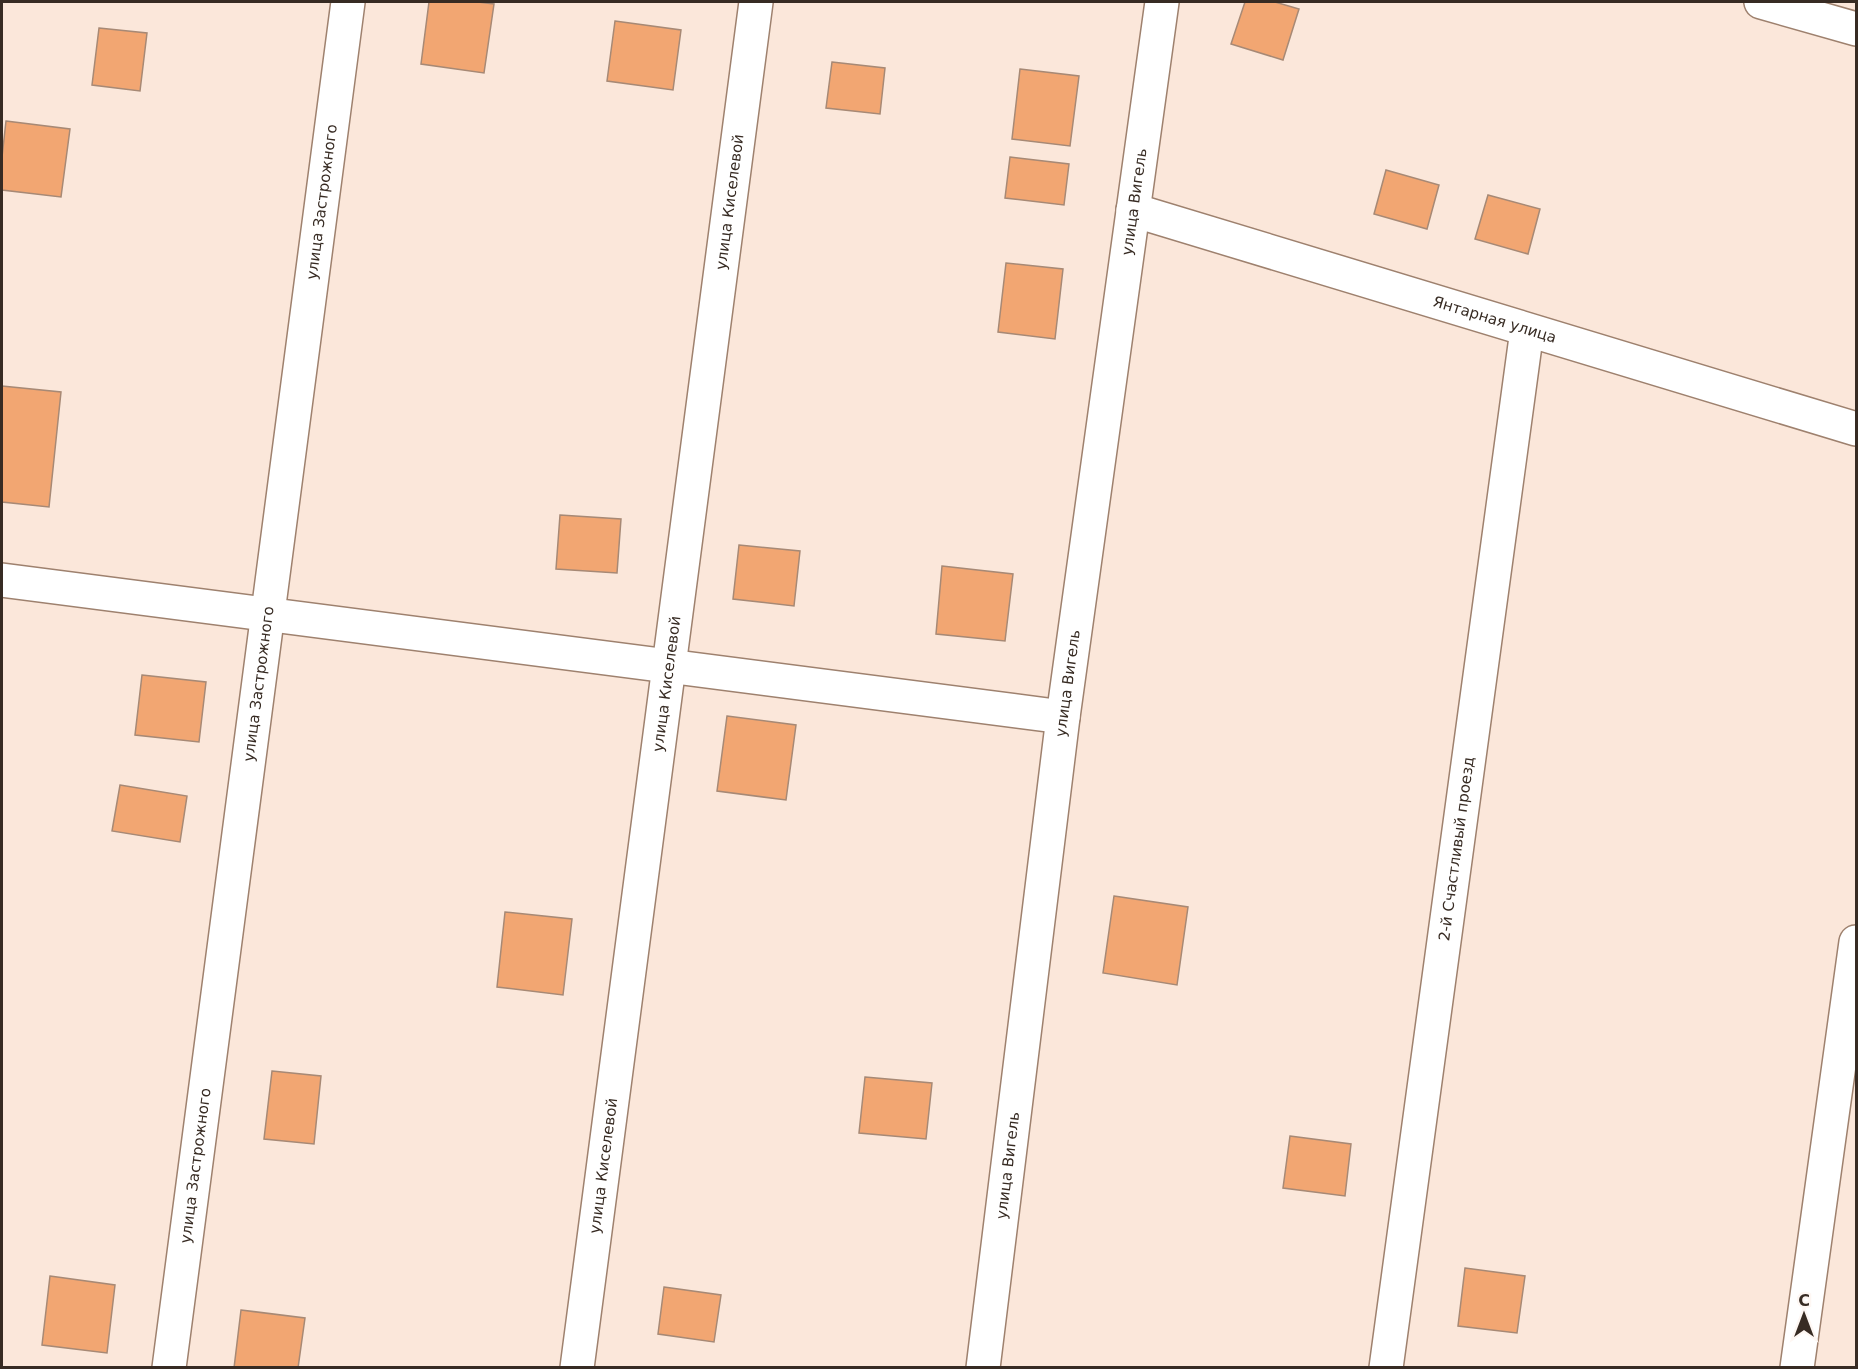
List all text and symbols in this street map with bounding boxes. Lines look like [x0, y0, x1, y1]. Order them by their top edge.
street label: улица Застрожного [303, 123, 341, 281]
street label: улица Киселевой [712, 133, 748, 271]
street label: улица Вигель [1118, 147, 1151, 257]
street label: Янтарная улица [1431, 292, 1559, 347]
street label: улица Застрожного [240, 605, 278, 763]
street label: улица Киселевой [649, 615, 684, 753]
street label: улица Вигель [1052, 628, 1084, 738]
street label: 2-й Счастливый проезд [1435, 756, 1478, 942]
street label: улица Застрожного [176, 1087, 215, 1245]
street label: улица Киселевой [586, 1097, 621, 1235]
street label: улица Вигель [992, 1111, 1023, 1220]
north arrow [1774, 1285, 1834, 1345]
text: С [1798, 1291, 1810, 1310]

